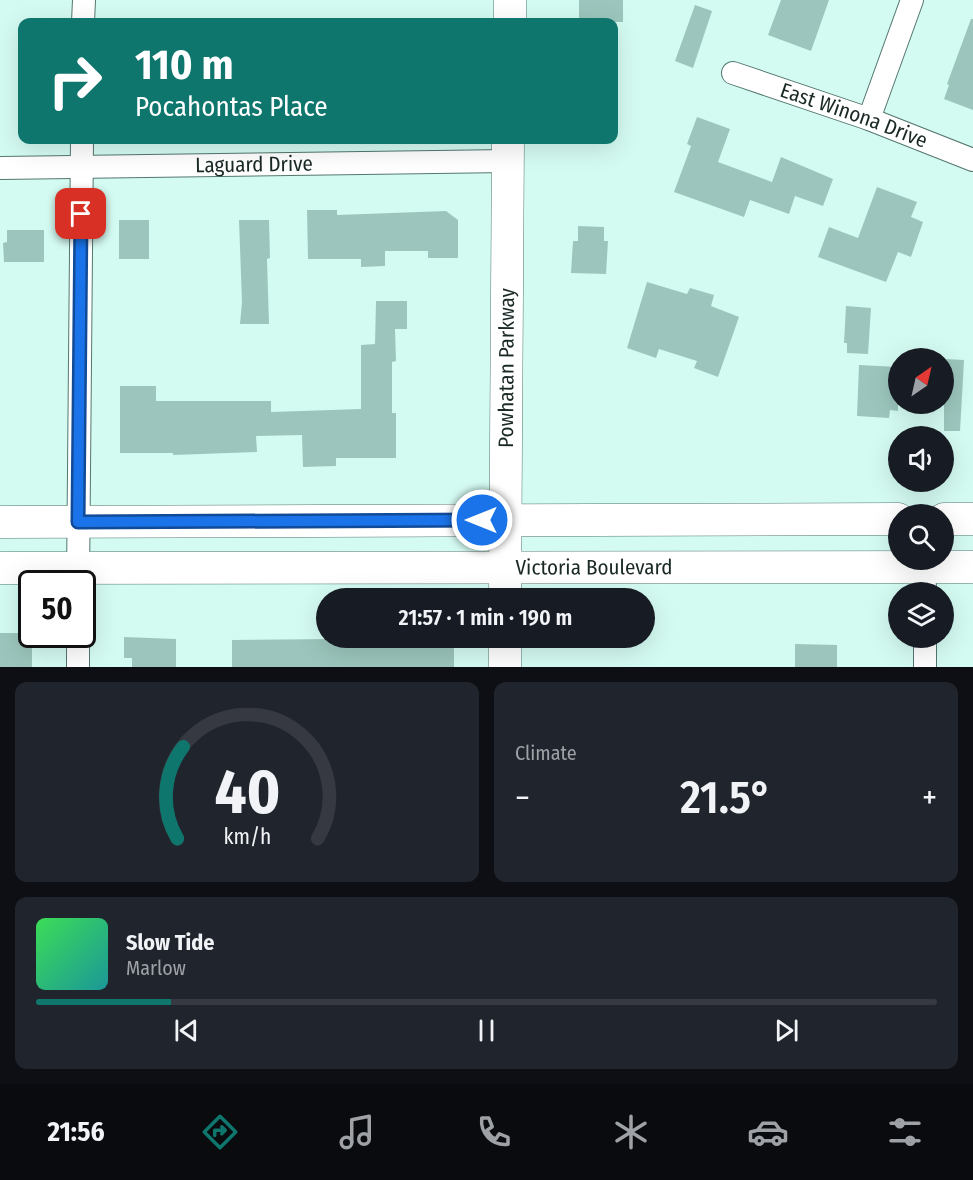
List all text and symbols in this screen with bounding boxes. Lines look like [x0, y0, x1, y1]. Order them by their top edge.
text: 110 m [135, 40, 234, 90]
icon: right [36, 42, 114, 120]
street label: East Winona Drive [777, 77, 931, 154]
text: Pocahontas Place [135, 91, 328, 123]
street label: Laguard Drive [195, 151, 313, 178]
pin [55, 188, 106, 239]
icon: arrive [64, 197, 97, 230]
street label: Powhatan Parkway [493, 287, 520, 448]
north arrow [888, 348, 954, 414]
map controls [888, 348, 954, 648]
button: sound [888, 426, 954, 492]
position arrow [450, 488, 514, 552]
button: search [888, 504, 954, 570]
street label: Victoria Boulevard [515, 554, 673, 580]
speed limit sign: 50 [18, 570, 96, 648]
button: layers [888, 582, 954, 648]
text: 21:57 · 1 min · 190 m [399, 604, 572, 631]
text: Climate [515, 741, 577, 765]
text: 40 [214, 755, 280, 830]
text: 21.5° [680, 771, 772, 825]
text: − [515, 778, 530, 818]
text: + [922, 778, 937, 818]
text: km/h [223, 824, 271, 850]
text: Slow Tide [126, 929, 214, 956]
text: Marlow [126, 956, 186, 980]
icon: previous [170, 1014, 203, 1047]
icon: pause [470, 1014, 503, 1047]
icon: next [770, 1014, 803, 1047]
icon: directions [199, 1111, 241, 1153]
icon: music [336, 1111, 378, 1153]
icon: phone [473, 1111, 515, 1153]
icon: climate [610, 1111, 652, 1153]
icon: car [747, 1111, 789, 1153]
icon: filters [884, 1111, 926, 1153]
text: 21:56 [47, 1116, 105, 1148]

